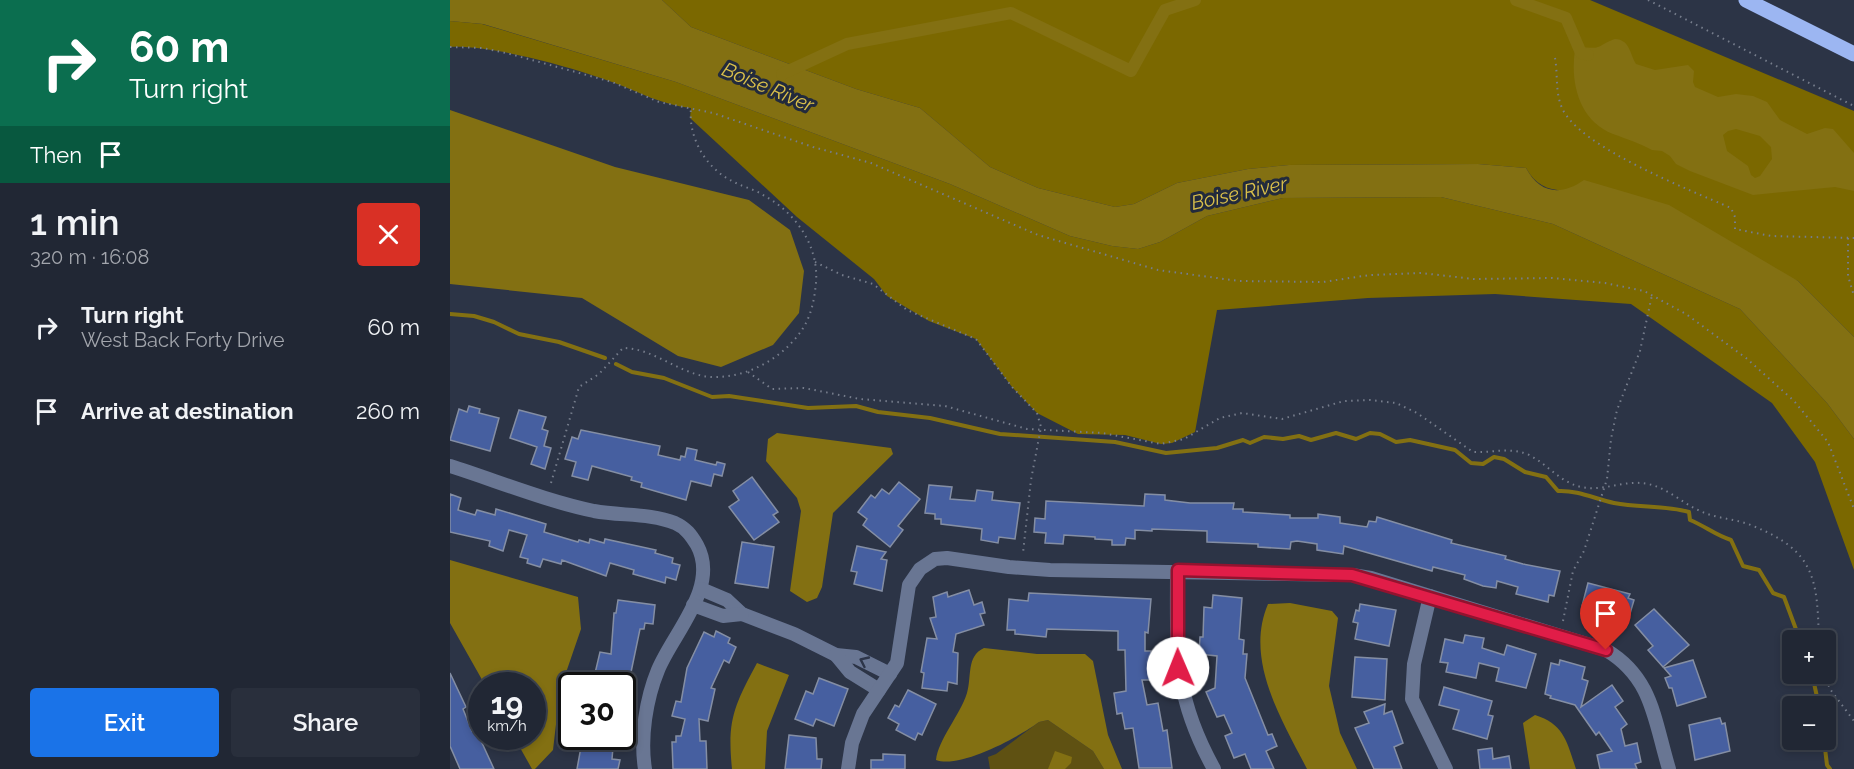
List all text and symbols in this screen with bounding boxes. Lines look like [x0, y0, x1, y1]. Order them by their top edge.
text: 60 m [129, 23, 229, 72]
icon: right [30, 24, 108, 102]
water label: Boise River [718, 57, 819, 118]
text: Turn right [129, 73, 248, 104]
icon: arrive [94, 138, 127, 171]
text: Then [30, 142, 82, 168]
water label: Boise River [1189, 171, 1290, 215]
text: 1 min [30, 201, 119, 243]
button: close [357, 203, 420, 266]
text: 320 m · 16:08 [30, 245, 149, 269]
text: Turn right [81, 302, 184, 328]
icon: right [30, 311, 63, 344]
text: 60 m [367, 314, 420, 340]
text: West Back Forty Drive [81, 328, 285, 352]
icon: arrive [30, 395, 63, 428]
text: Arrive at destination [81, 398, 294, 424]
text: 260 m [356, 398, 420, 424]
pin [1580, 588, 1631, 650]
icon: arrive [1589, 597, 1622, 630]
map controls [1782, 630, 1836, 750]
button: + [1782, 630, 1836, 684]
position arrow [1146, 636, 1210, 700]
one-way arrow [859, 657, 870, 669]
speed limit sign: 30 [558, 672, 636, 750]
text: 19 [491, 686, 523, 721]
button: Exit [30, 688, 219, 757]
button: Share [231, 688, 420, 757]
button: − [1782, 696, 1836, 750]
text: km/h [487, 717, 527, 735]

